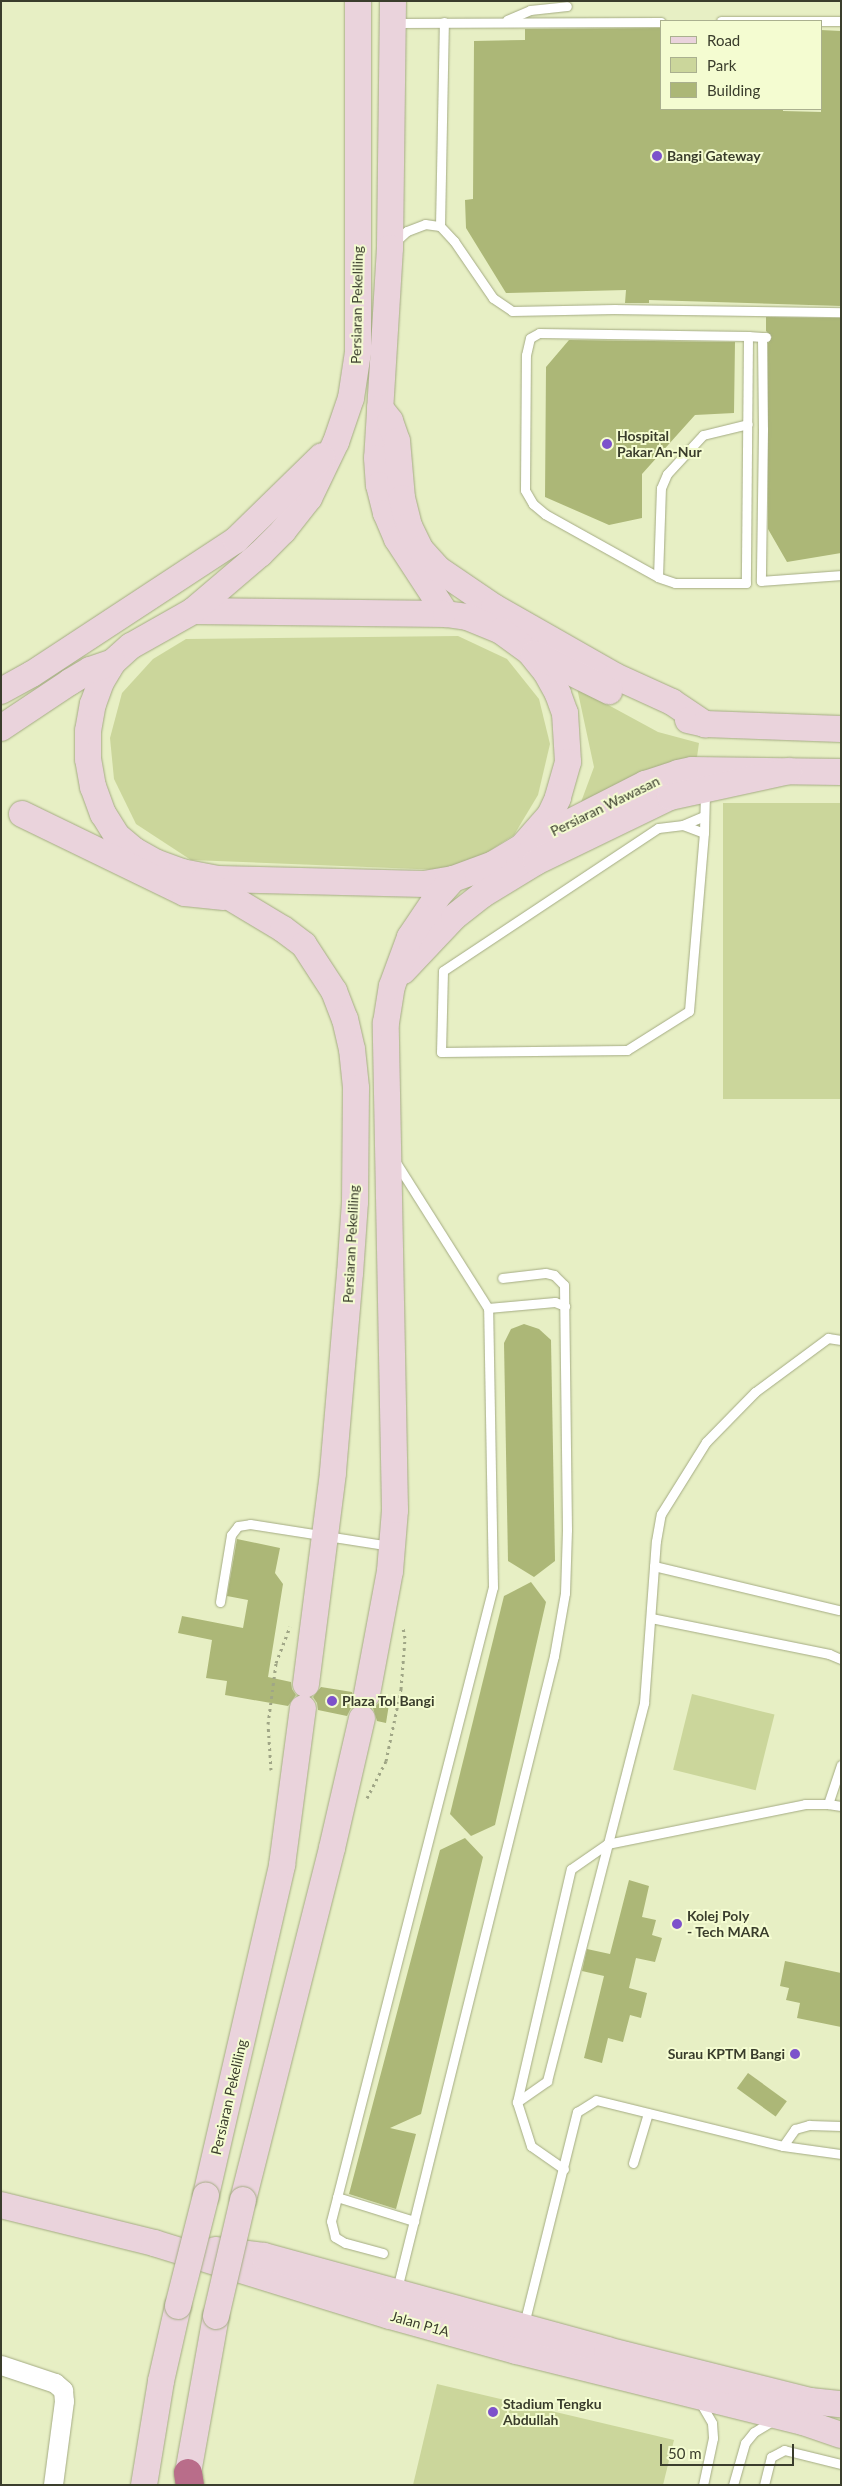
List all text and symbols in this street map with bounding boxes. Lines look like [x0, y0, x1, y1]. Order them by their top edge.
legend [660, 20, 822, 110]
text: Road [707, 31, 740, 49]
text: Park [707, 56, 736, 74]
text: Building [707, 81, 760, 99]
place label: Bangi Gateway [667, 148, 761, 164]
marker: Bangi Gateway [651, 150, 663, 162]
street label: Persiaran Pekeliling [348, 246, 366, 364]
place label: Hospital Pakar An-Nur [617, 428, 702, 461]
marker: Hospital Pakar An-Nur [601, 438, 613, 450]
street label: Persiaran Wawasan [548, 772, 662, 840]
street label: Persiaran Pekeliling [340, 1185, 362, 1303]
place label: Plaza Tol Bangi [342, 1693, 435, 1709]
marker: Plaza Tol Bangi [326, 1695, 338, 1707]
place label: Kolej Poly - Tech MARA [687, 1908, 770, 1940]
marker: Kolej Poly - Tech MARA [671, 1918, 683, 1930]
street label: Persiaran Pekeliling [208, 2038, 250, 2156]
place label: Surau KPTM Bangi [668, 2046, 785, 2062]
marker: Surau KPTM Bangi [789, 2048, 801, 2060]
street label: Jalan P1A [389, 2308, 451, 2340]
place label: Stadium Tengku Abdullah [503, 2396, 602, 2428]
marker: Stadium Tengku Abdullah [487, 2406, 499, 2418]
scale bar [662, 2434, 796, 2466]
text: 50 m [668, 2444, 702, 2462]

